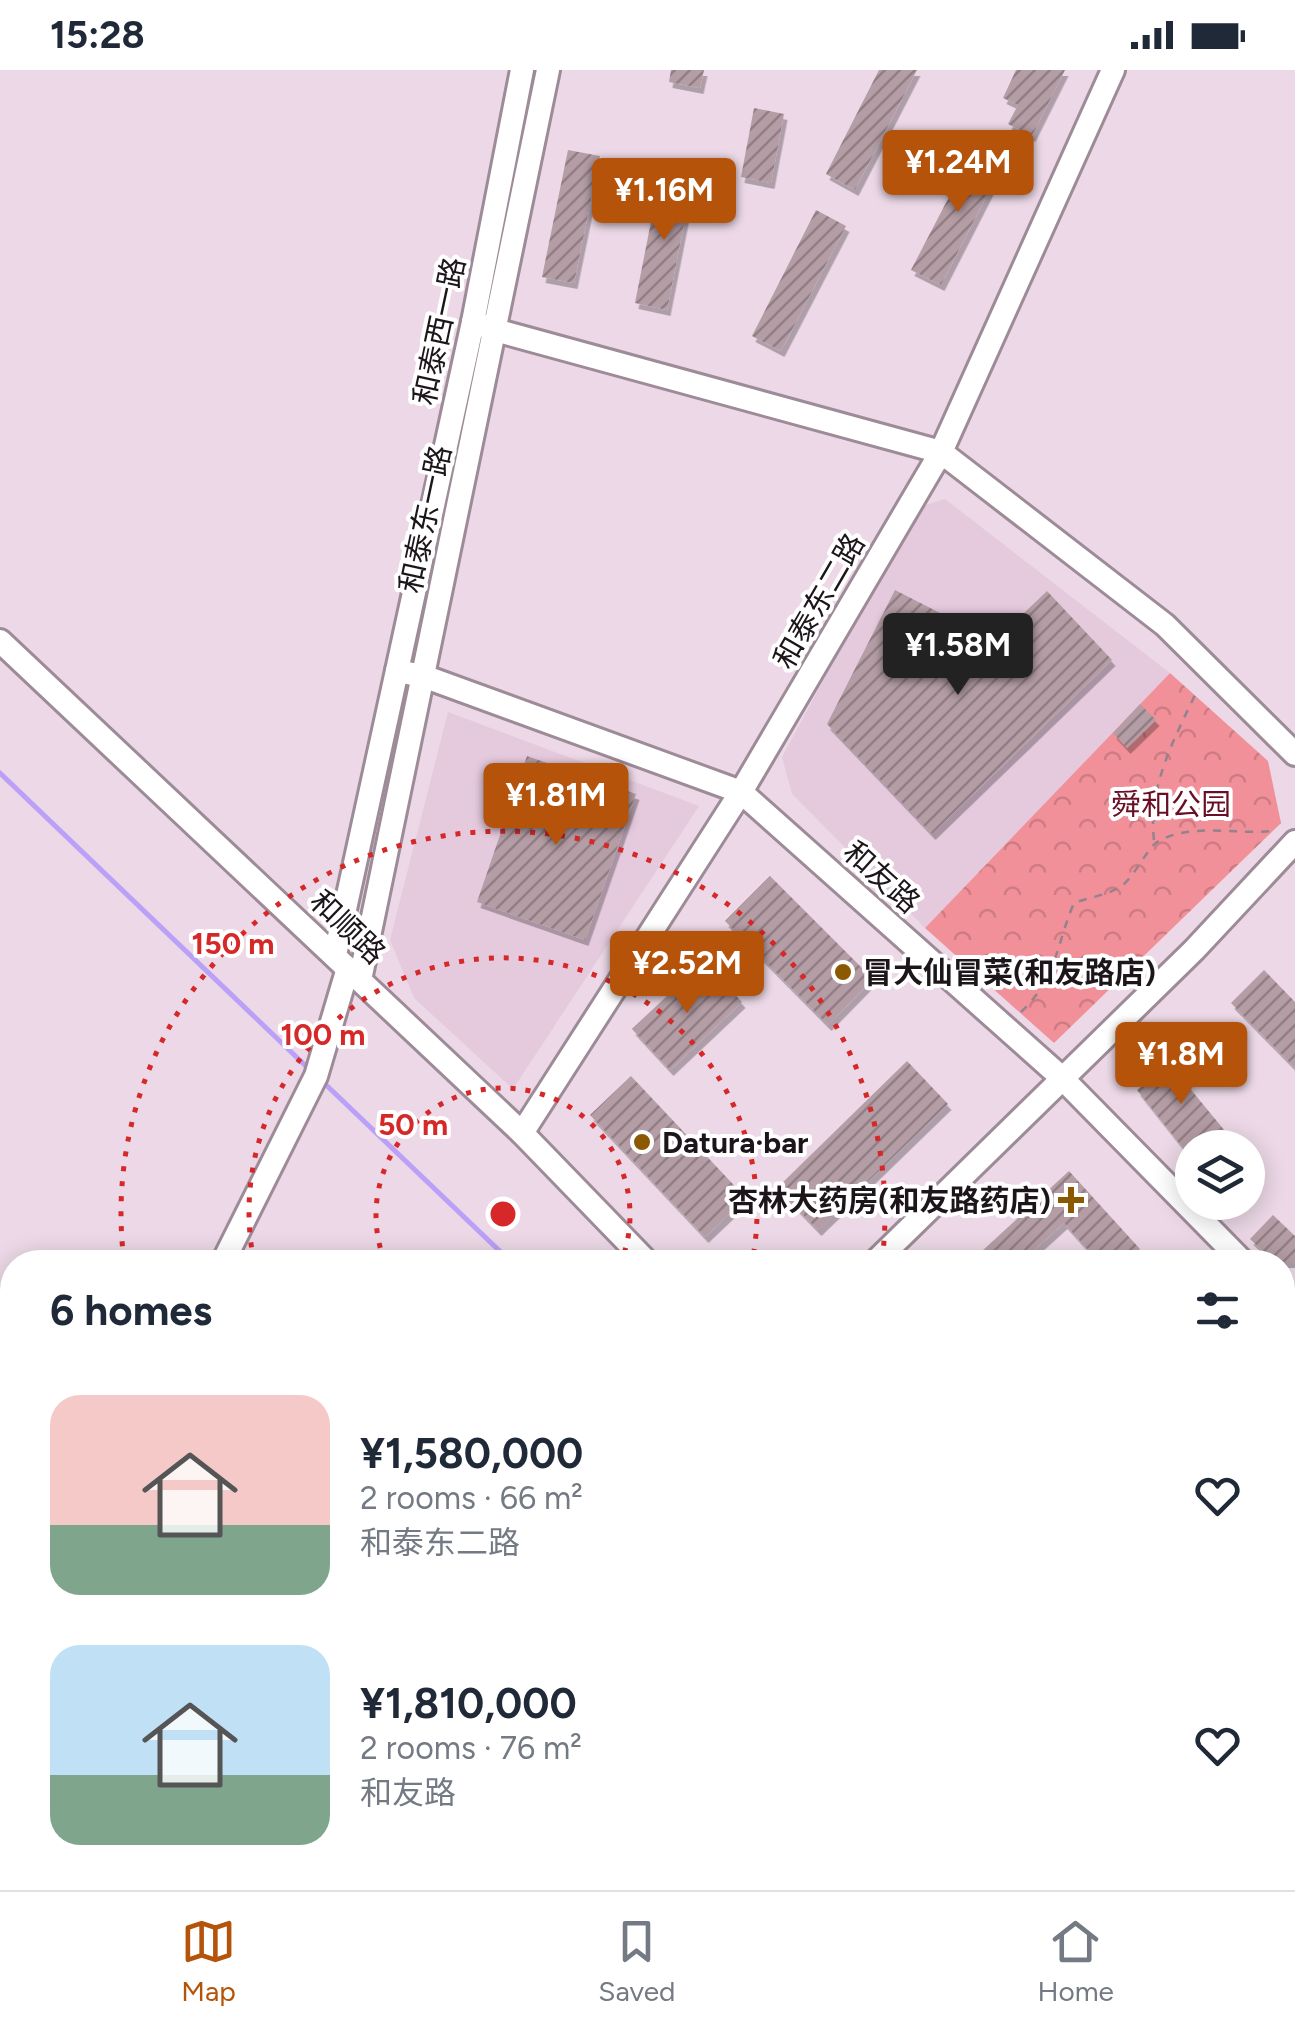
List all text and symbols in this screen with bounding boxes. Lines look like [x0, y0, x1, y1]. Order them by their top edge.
text: 15:28 [50, 12, 145, 58]
pin: ¥1.24M [877, 130, 1039, 215]
text: ¥1.24M [905, 143, 1011, 181]
pin: ¥1.16M [583, 158, 745, 243]
text: ¥1.16M [614, 171, 714, 209]
street label: 和泰西一路 [405, 254, 473, 408]
street label: 和泰东一路 [391, 442, 459, 596]
street label: 和泰东二路 [765, 527, 873, 675]
pin: ¥1.58M [877, 613, 1039, 698]
text: ¥1.58M [905, 626, 1011, 664]
pin: ¥1.81M [475, 763, 637, 848]
text: ¥1.81M [505, 776, 607, 814]
park label: 舜和公园 [1111, 786, 1231, 823]
street label: 和友路 [836, 833, 928, 921]
street label: 和顺路 [303, 882, 393, 972]
text: 150 m [192, 925, 274, 962]
pin: ¥2.52M [606, 931, 768, 1016]
text: ¥2.52M [632, 944, 742, 982]
place label: 冒大仙冒菜(和友路店) [863, 954, 1156, 991]
marker: 冒大仙冒菜(和友路店) [832, 961, 854, 983]
text: 100 m [281, 1016, 365, 1053]
pin: ¥1.8M [1111, 1022, 1251, 1107]
text: ¥1.8M [1137, 1035, 1225, 1073]
text: 50 m [378, 1106, 448, 1143]
place label: Datura·bar [662, 1124, 809, 1161]
map controls [1175, 1130, 1265, 1220]
button: layers [1175, 1130, 1265, 1220]
marker: Datura·bar [631, 1131, 653, 1153]
place label: 杏林大药房(和友路药店) [728, 1182, 1051, 1219]
marker: 杏林大药房(和友路药店) [1060, 1189, 1082, 1211]
centre of rings [485, 1196, 521, 1232]
icon: filters [1190, 1283, 1245, 1338]
text: 6 homes [50, 1285, 212, 1336]
text: ¥1,580,000 [360, 1428, 583, 1479]
icon: home [130, 1435, 250, 1555]
icon: heart [1190, 1468, 1245, 1523]
text: 2 rooms · 66 m² [360, 1479, 583, 1517]
text: 和泰东二路 [360, 1524, 520, 1562]
text: ¥1,810,000 [360, 1678, 577, 1729]
icon: home [130, 1685, 250, 1805]
icon: heart [1190, 1718, 1245, 1773]
text: 2 rooms · 76 m² [360, 1729, 582, 1767]
text: 和友路 [360, 1774, 456, 1812]
tab: Map [181, 1914, 236, 2008]
tab: Saved [598, 1914, 675, 2008]
tab: Home [1038, 1914, 1114, 2008]

